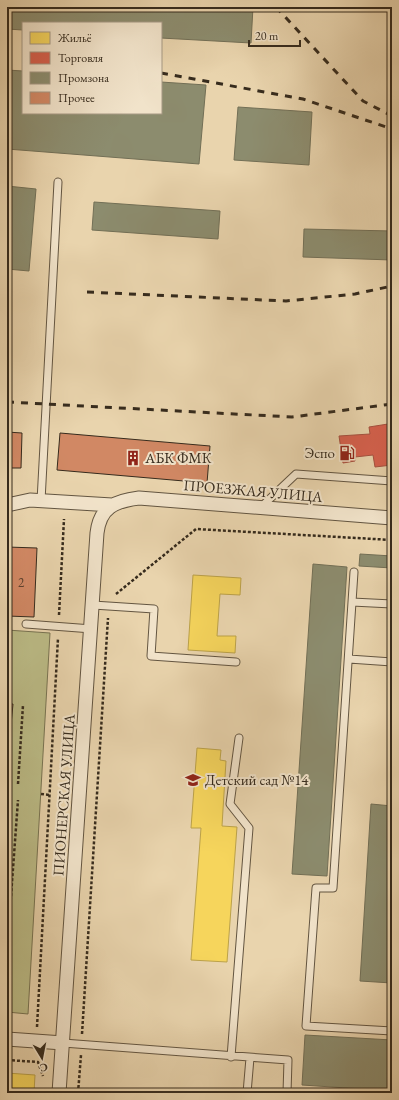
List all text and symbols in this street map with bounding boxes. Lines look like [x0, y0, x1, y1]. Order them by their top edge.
legend [22, 22, 162, 114]
scale bar [249, 22, 300, 48]
text: 20 m [255, 28, 279, 44]
text: Жильё [57, 30, 92, 46]
text: Торговля [58, 50, 104, 66]
text: Промзона [58, 70, 109, 86]
text: Прочее [58, 90, 95, 106]
place label: Эспо [304, 443, 335, 462]
fuel station icon: Эспо [338, 444, 356, 462]
place label: АБК ФМК [144, 448, 212, 467]
building icon: АБК ФМК [124, 449, 142, 467]
street label: ПРОЕЗЖАЯ УЛИЦА [183, 475, 324, 506]
house number: 2 [18, 574, 25, 591]
street label: ПИОНЕРСКАЯ УЛИЦА [48, 713, 79, 876]
place label: Детский сад №14 [205, 770, 309, 789]
school or university icon: Детский сад №14 [184, 771, 202, 789]
north arrow [22, 1038, 62, 1078]
text: С [38, 1060, 49, 1075]

